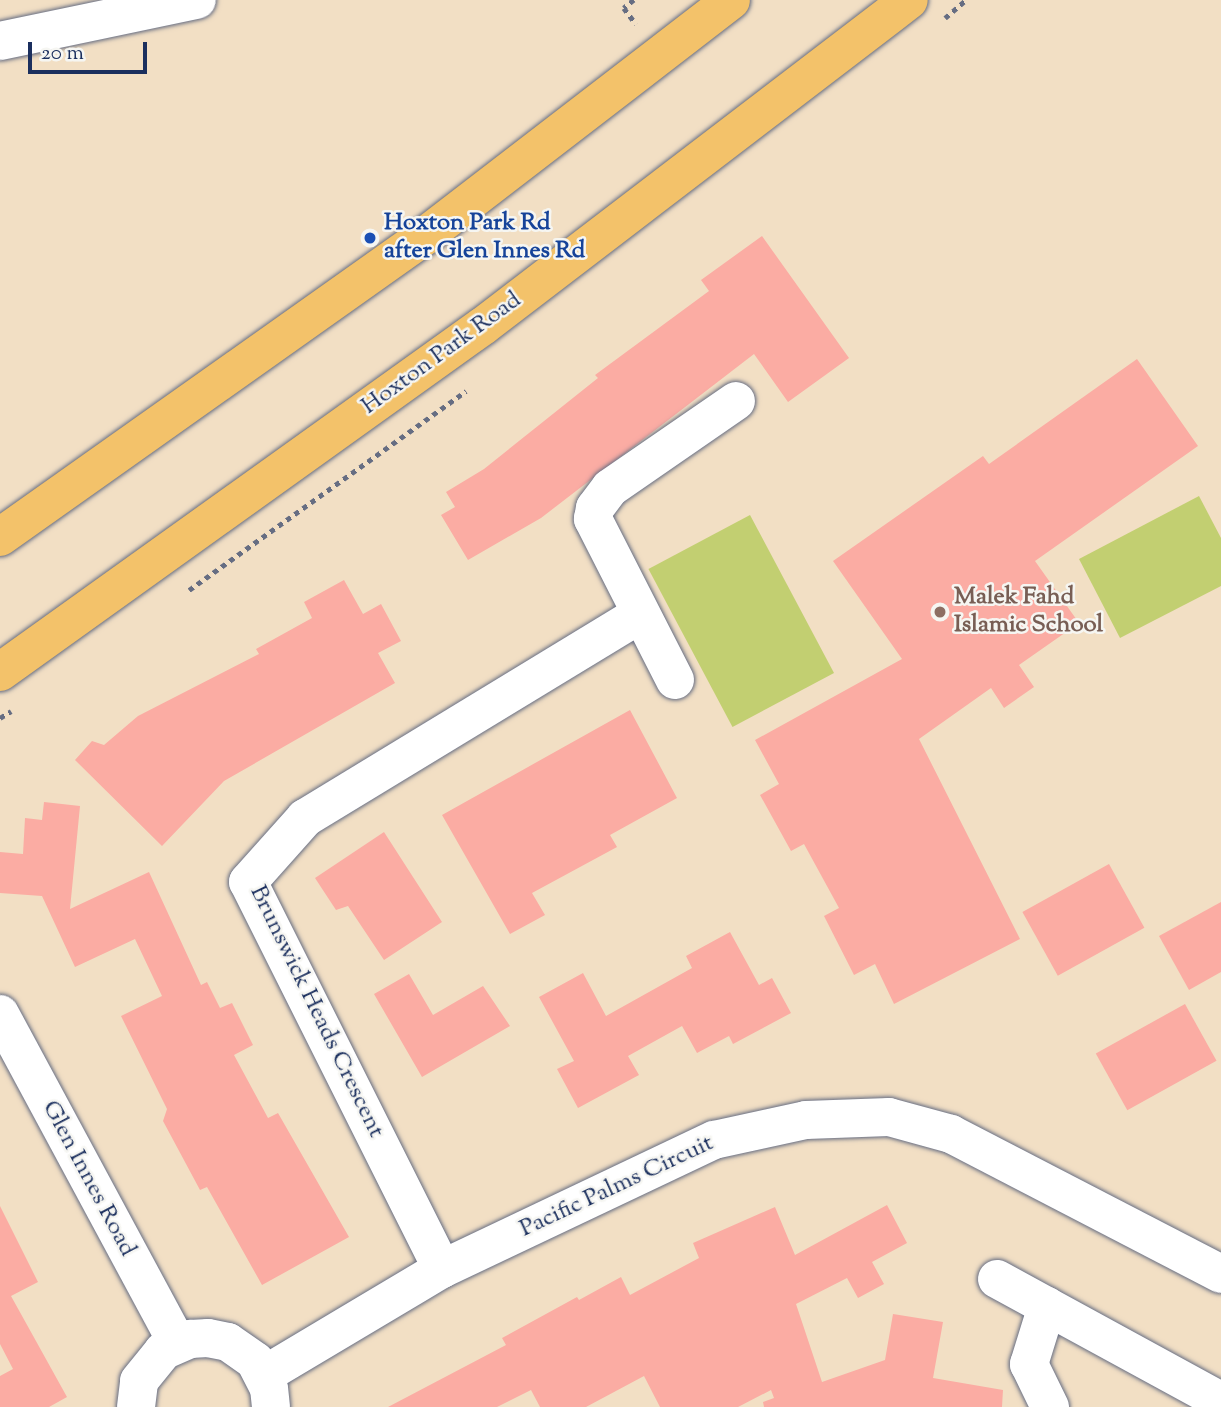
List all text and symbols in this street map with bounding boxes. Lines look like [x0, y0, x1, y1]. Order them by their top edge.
scale bar [32, 28, 150, 72]
text: 20 m [41, 39, 84, 69]
place label: Hoxton Park Rd after Glen Innes Rd [384, 210, 585, 266]
marker: Hoxton Park Rd after Glen Innes Rd [362, 230, 378, 246]
street label: Hoxton Park Road [357, 286, 527, 422]
place label: Malek Fahd Islamic School [954, 584, 1103, 640]
marker: Malek Fahd Islamic School [932, 604, 948, 620]
street label: Brunswick Heads Crescent [242, 881, 390, 1143]
street label: Glen Innes Road [35, 1096, 141, 1262]
street label: Pacific Palms Circuit [516, 1130, 718, 1244]

